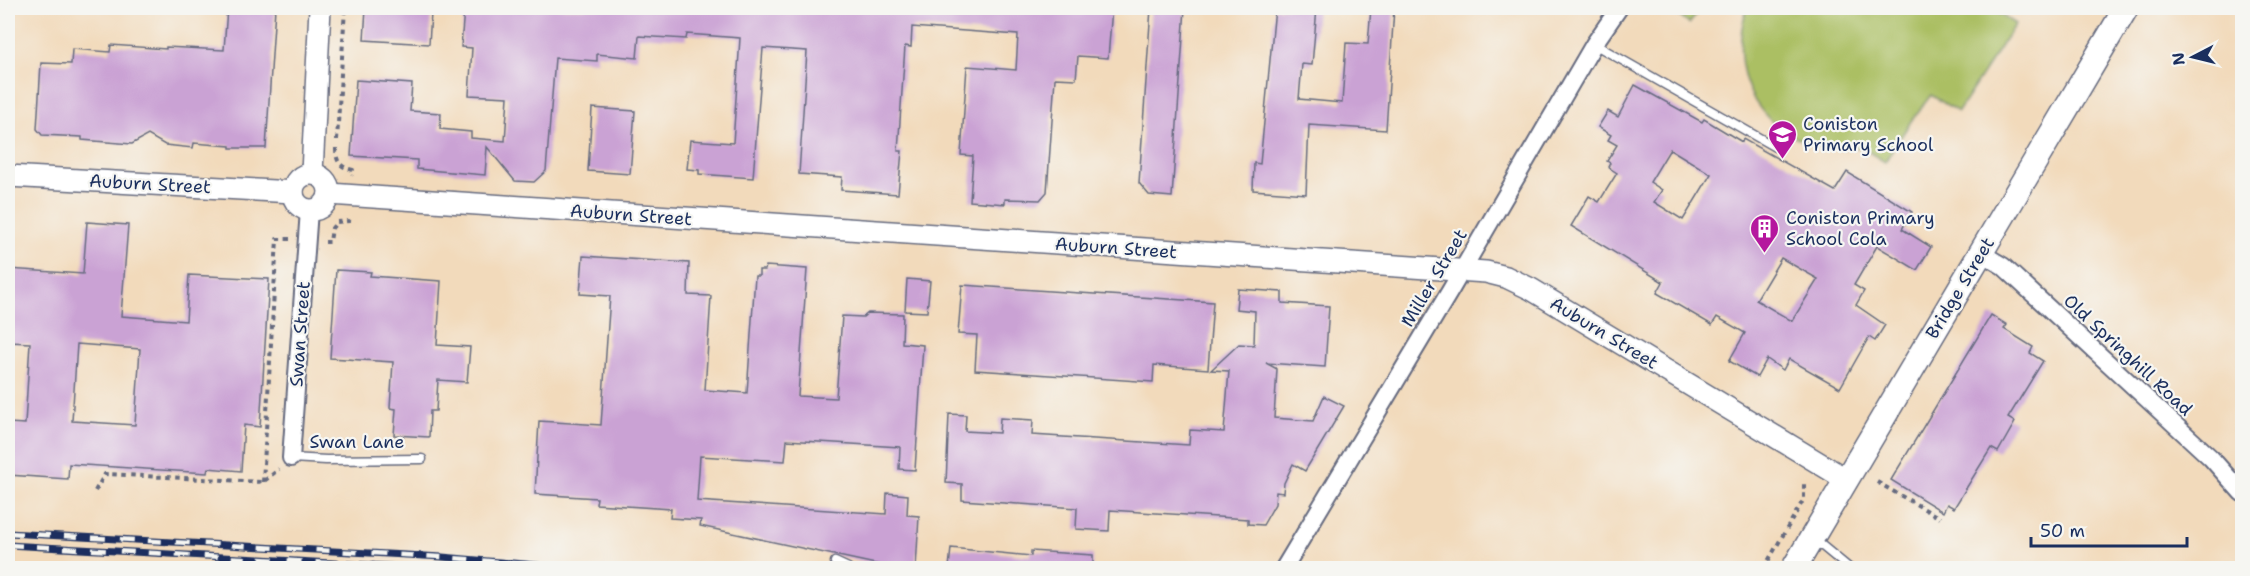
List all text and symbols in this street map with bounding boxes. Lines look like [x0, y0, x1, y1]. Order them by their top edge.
north arrow [2163, 27, 2223, 87]
text: N [2167, 51, 2190, 66]
place label: Coniston Primary School [1803, 112, 1934, 157]
school or university icon: Coniston Primary School [1766, 118, 1798, 160]
street label: Auburn Street [88, 169, 212, 199]
street label: Auburn Street [569, 199, 693, 231]
place label: Coniston Primary School Cola [1786, 206, 1935, 251]
building icon: Coniston Primary School Cola [1749, 212, 1781, 254]
street label: Miller Street [1395, 224, 1473, 331]
street label: Auburn Street [1054, 232, 1178, 264]
street label: Bridge Street [1920, 233, 2000, 343]
street label: Swan Street [284, 280, 316, 388]
street label: Old Springhill Road [2058, 289, 2198, 421]
street label: Auburn Street [1545, 291, 1663, 375]
street label: Swan Lane [310, 430, 404, 454]
scale bar [2031, 510, 2187, 548]
text: 50 m [2040, 519, 2085, 543]

